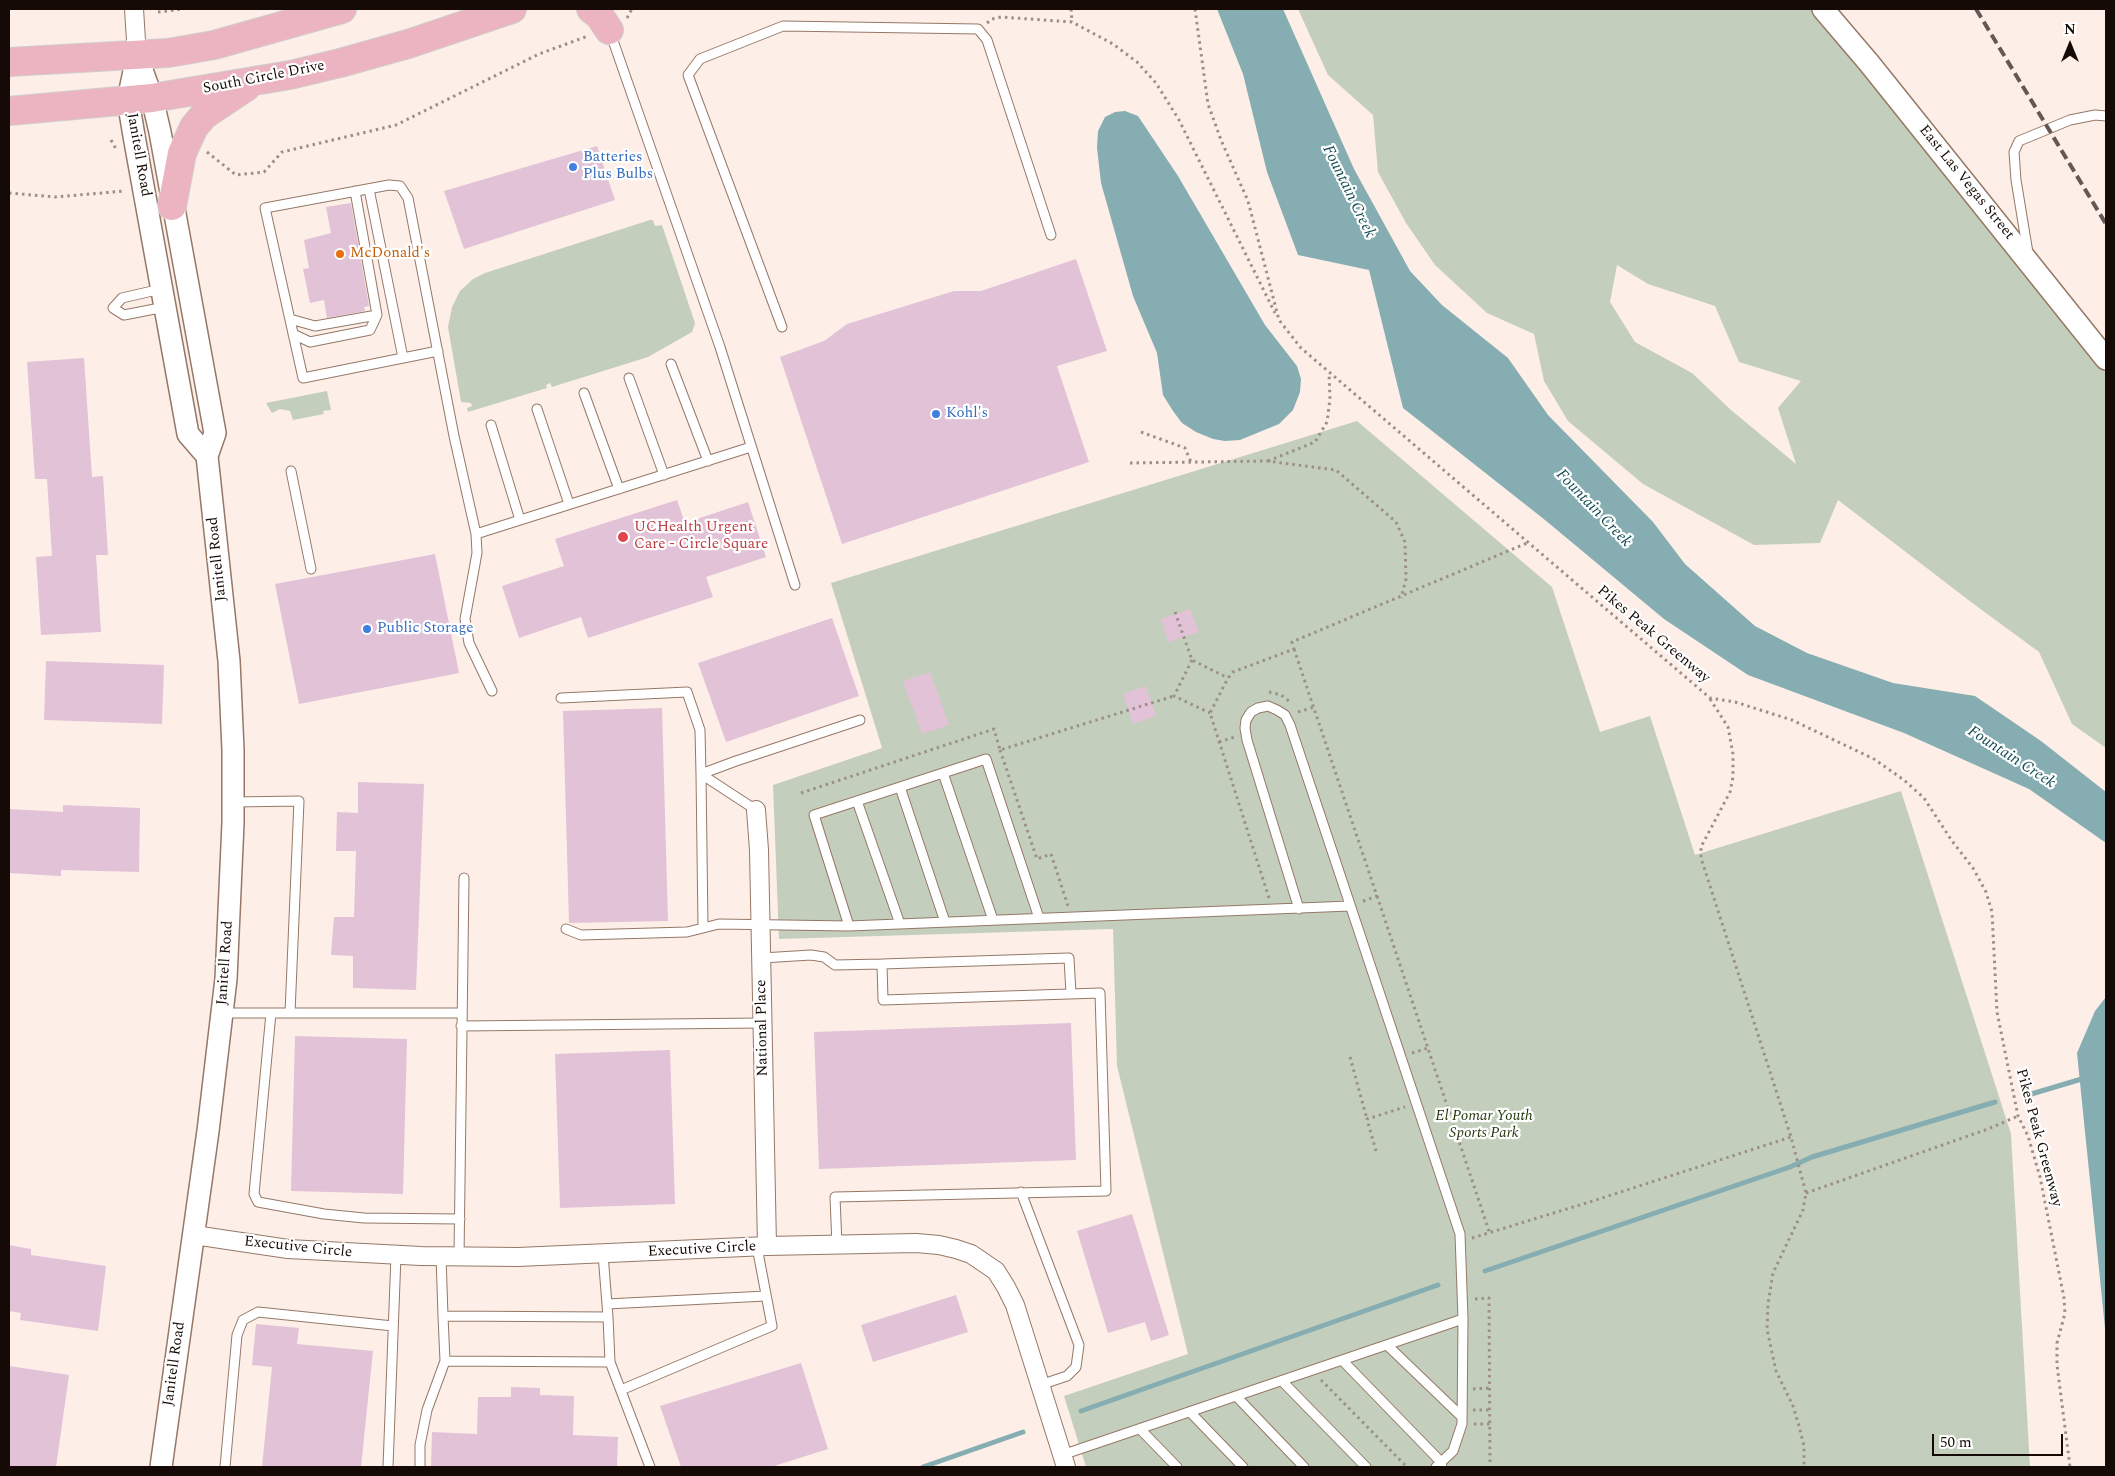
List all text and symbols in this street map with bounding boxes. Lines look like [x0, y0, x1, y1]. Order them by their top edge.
text: N [2064, 19, 2076, 40]
north arrow [2045, 20, 2095, 70]
street label: South Circle Drive [202, 57, 326, 99]
street label: Janitell Road [122, 112, 154, 198]
street label: East Las Vegas Street [1914, 122, 2018, 244]
water label: Fountain Creek [1317, 142, 1379, 242]
place label: Batteries Plus Bulbs [583, 149, 653, 184]
marker: Batteries Plus Bulbs [567, 161, 579, 173]
place label: McDonald's [350, 245, 430, 263]
marker: McDonald's [334, 248, 346, 260]
place label: Kohl's [946, 405, 988, 423]
marker: Kohl's [930, 408, 942, 420]
water label: Fountain Creek [1551, 466, 1635, 552]
street label: Janitell Road [205, 516, 231, 602]
place label: UCHealth Urgent Care - Circle Square [634, 519, 768, 554]
marker: UCHealth Urgent Care - Circle Square [616, 530, 630, 544]
street label: Pikes Peak Greenway [1593, 582, 1713, 688]
place label: Public Storage [377, 620, 474, 638]
marker: Public Storage [361, 623, 373, 635]
water label: Fountain Creek [1963, 722, 2059, 794]
street label: Janitell Road [214, 920, 238, 1006]
street label: National Place [753, 979, 773, 1077]
street label: Pikes Peak Greenway [2011, 1067, 2065, 1209]
park label: El Pomar Youth Sports Park [1435, 1108, 1533, 1143]
street label: Executive Circle [243, 1233, 353, 1263]
street label: Executive Circle [647, 1238, 757, 1262]
street label: Janitell Road [160, 1321, 190, 1407]
scale bar [1935, 1424, 2066, 1456]
text: 50 m [1940, 1431, 1972, 1454]

